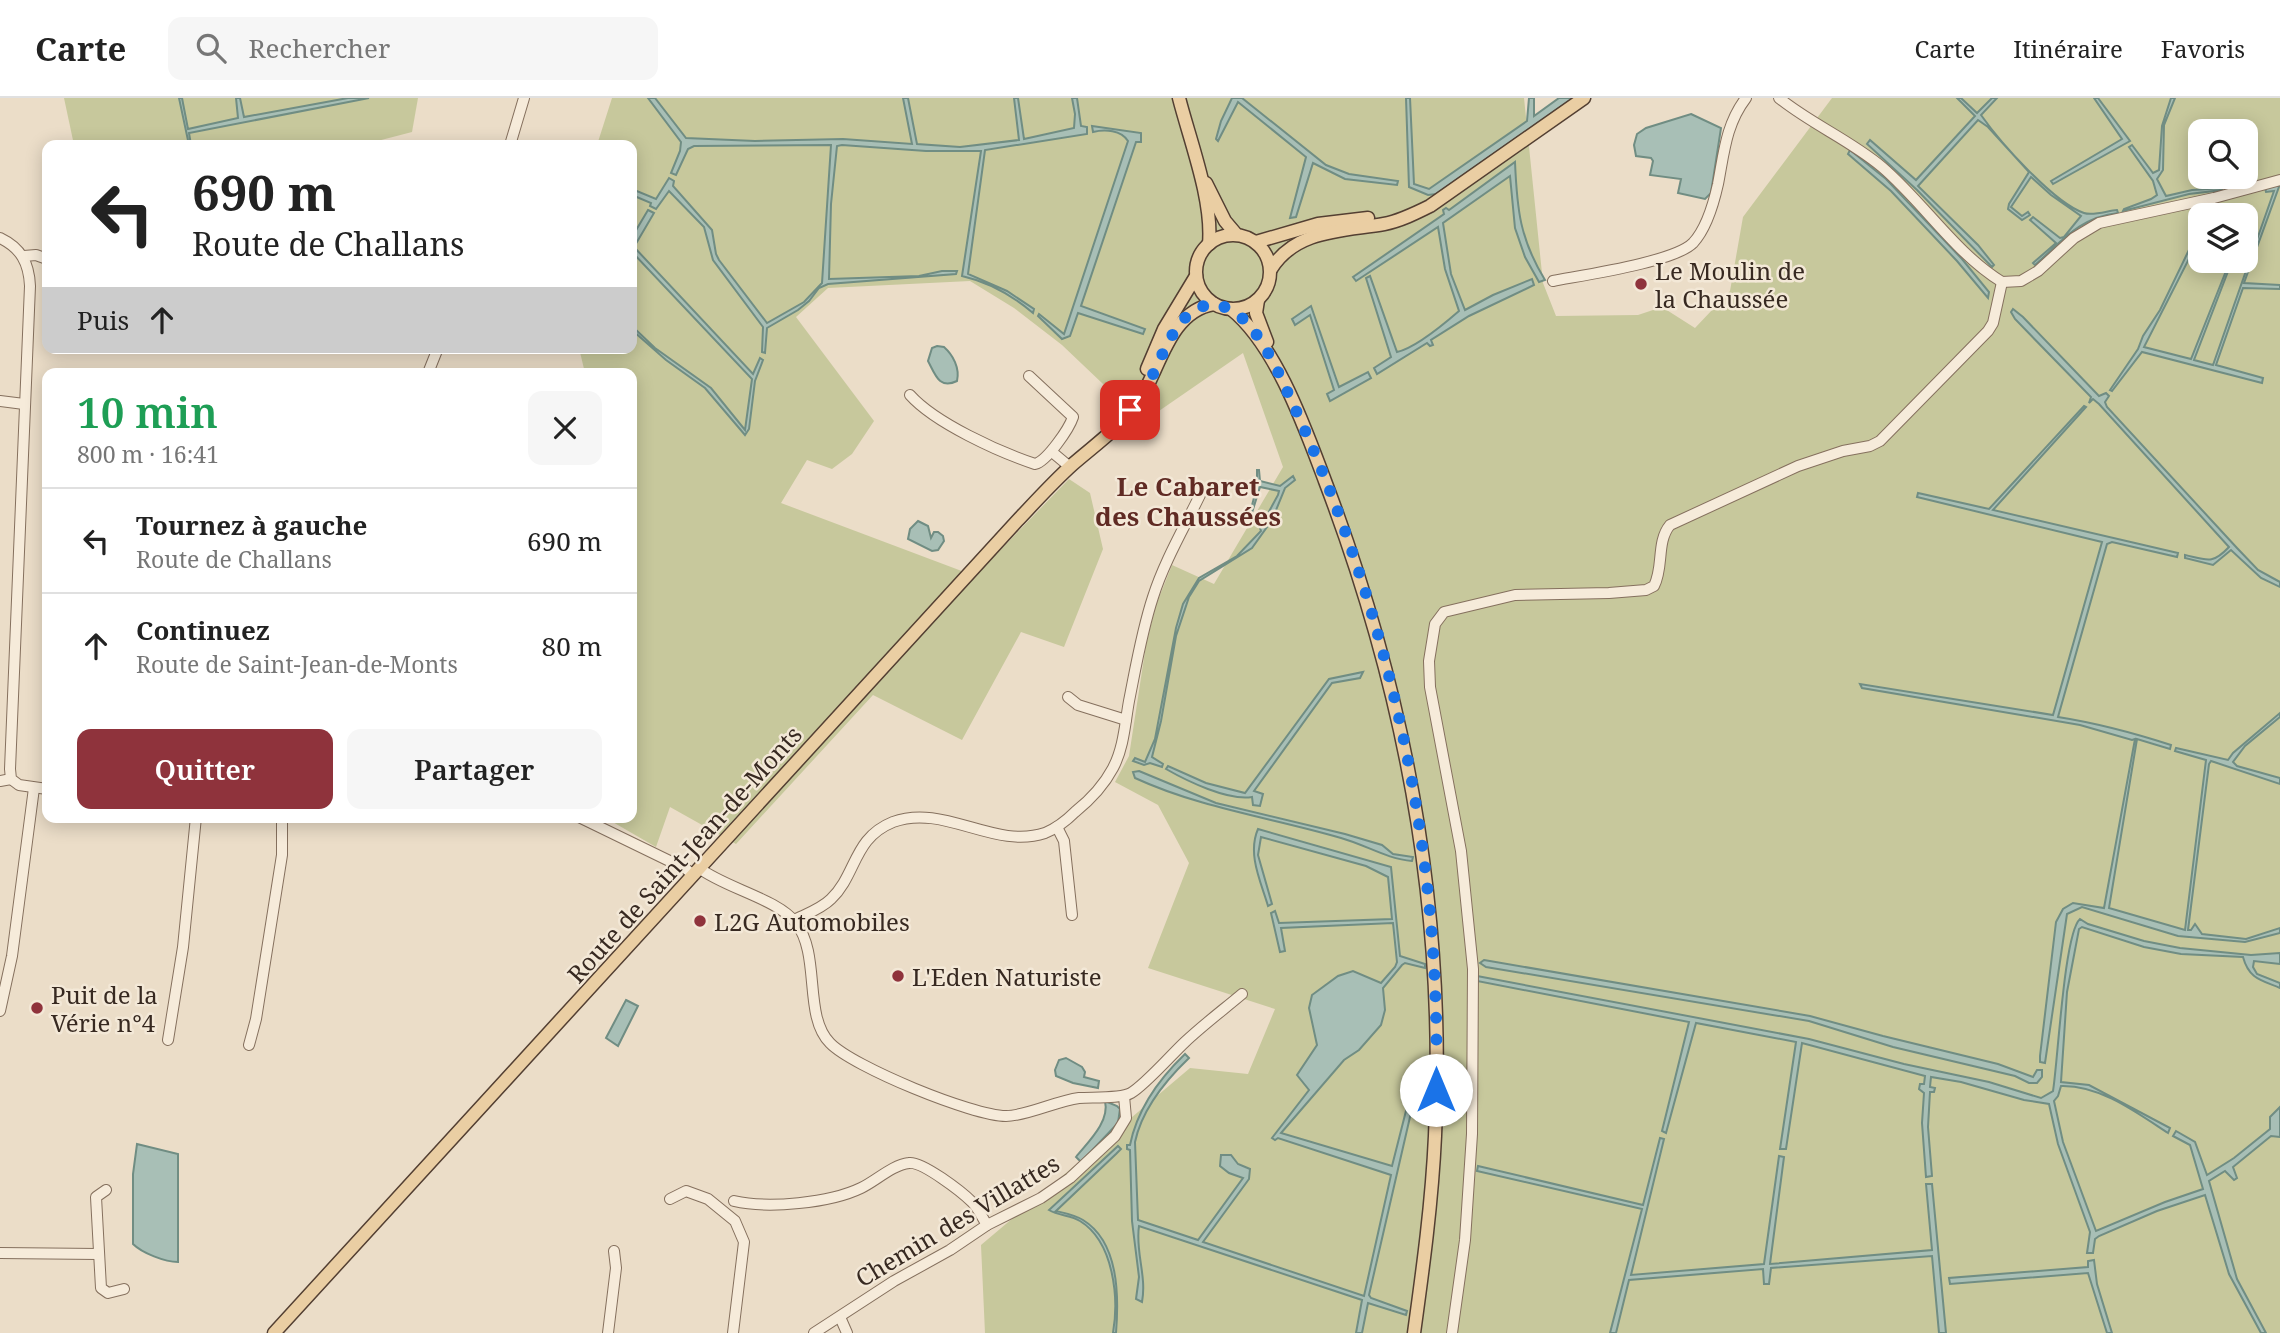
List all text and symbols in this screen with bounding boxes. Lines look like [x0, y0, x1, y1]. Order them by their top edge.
search box [168, 17, 658, 80]
text: Carte [35, 26, 126, 71]
icon: search [192, 29, 230, 67]
text: Rechercher [248, 30, 390, 66]
text: Carte [1914, 32, 1975, 65]
text: Itinéraire [2013, 32, 2123, 65]
text: Favoris [2161, 32, 2245, 65]
map controls [2188, 119, 2258, 273]
button: search [2188, 119, 2258, 189]
text: 690 m [192, 159, 336, 225]
icon: left [77, 168, 168, 259]
button: layers [2188, 203, 2258, 273]
text: Route de Challans [192, 222, 464, 265]
place label: Le Moulin de la Chaussée [1655, 254, 1805, 315]
marker: Le Moulin de la Chaussée [1633, 276, 1649, 292]
icon: ahead [143, 301, 181, 339]
text: Puis [77, 302, 129, 338]
pin [1100, 380, 1160, 440]
text: 10 min [77, 383, 218, 440]
button: close [528, 391, 602, 465]
icon: arrive [1111, 391, 1149, 429]
text: 800 m · 16:41 [77, 438, 219, 470]
district label: Le Cabaret des Chaussées [1095, 468, 1281, 534]
text: Tournez à gauche [136, 507, 367, 543]
icon: left [77, 522, 115, 560]
text: 690 m [527, 523, 602, 559]
text: Route de Challans [136, 543, 332, 575]
text: Continuez [136, 612, 270, 648]
icon: ahead [77, 627, 115, 665]
text: 80 m [542, 628, 602, 664]
text: Route de Saint-Jean-de-Monts [136, 648, 458, 680]
street label: Route de Saint-Jean-de-Monts [559, 718, 809, 990]
button: Quitter [77, 729, 333, 809]
button: Partager [347, 729, 602, 809]
place label: L2G Automobiles [714, 905, 910, 938]
marker: L2G Automobiles [692, 913, 708, 929]
place label: L'Eden Naturiste [912, 960, 1102, 993]
marker: L'Eden Naturiste [890, 968, 906, 984]
place label: Puit de la Vérie n°4 [51, 978, 158, 1039]
marker: Puit de la Vérie n°4 [29, 1000, 45, 1016]
position arrow [1399, 1053, 1473, 1127]
street label: Chemin des Villattes [849, 1146, 1065, 1294]

